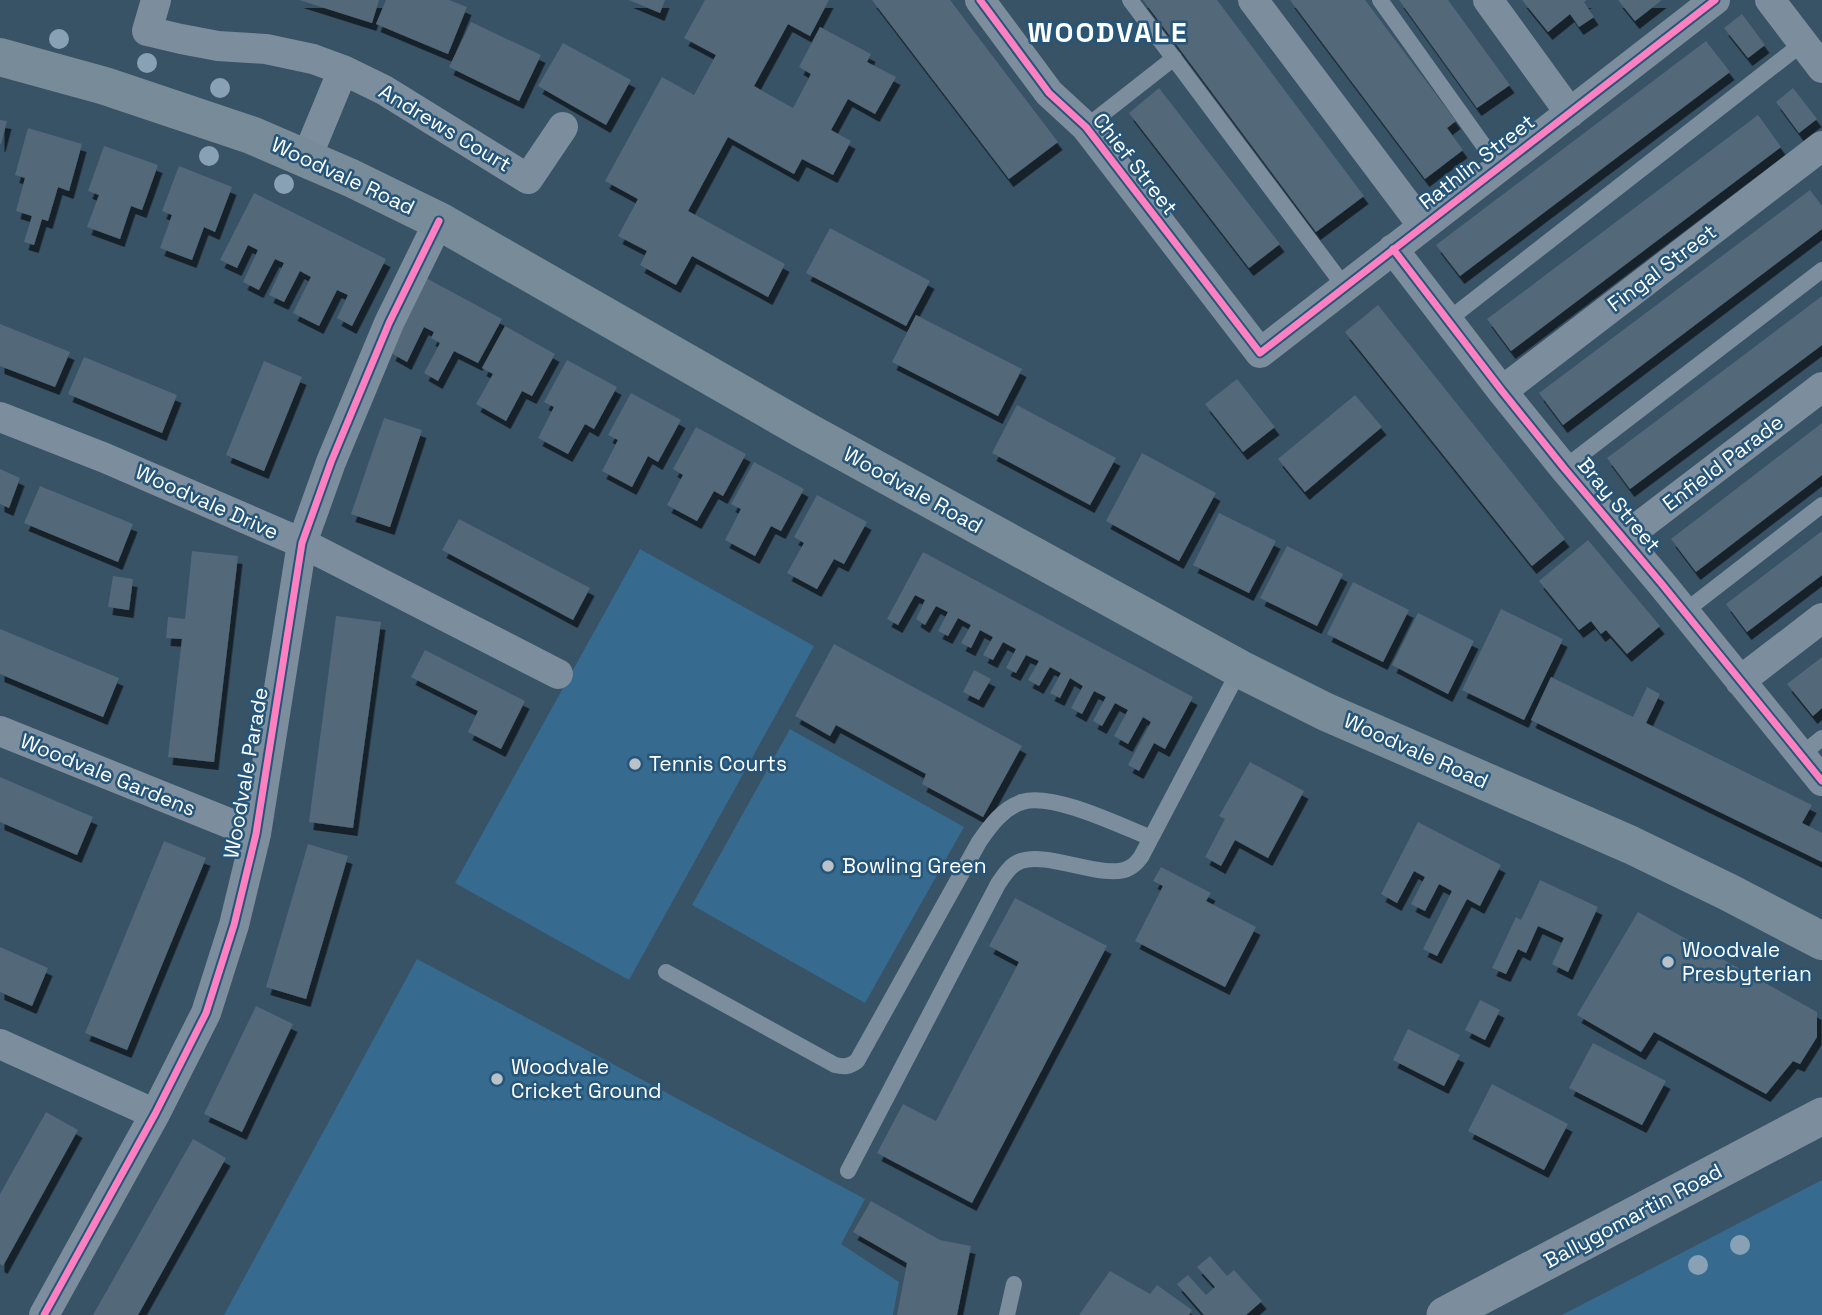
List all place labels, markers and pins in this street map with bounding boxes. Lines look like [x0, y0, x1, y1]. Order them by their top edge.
place label: Tennis Courts [649, 750, 787, 777]
marker: Tennis Courts [627, 756, 643, 772]
place label: Bowling Green [842, 852, 987, 879]
marker: Bowling Green [820, 858, 836, 874]
place label: Woodvale Presbyterian [1682, 936, 1812, 987]
marker: Woodvale Presbyterian [1660, 954, 1676, 970]
place label: Woodvale Cricket Ground [511, 1053, 662, 1104]
marker: Woodvale Cricket Ground [489, 1071, 505, 1087]

